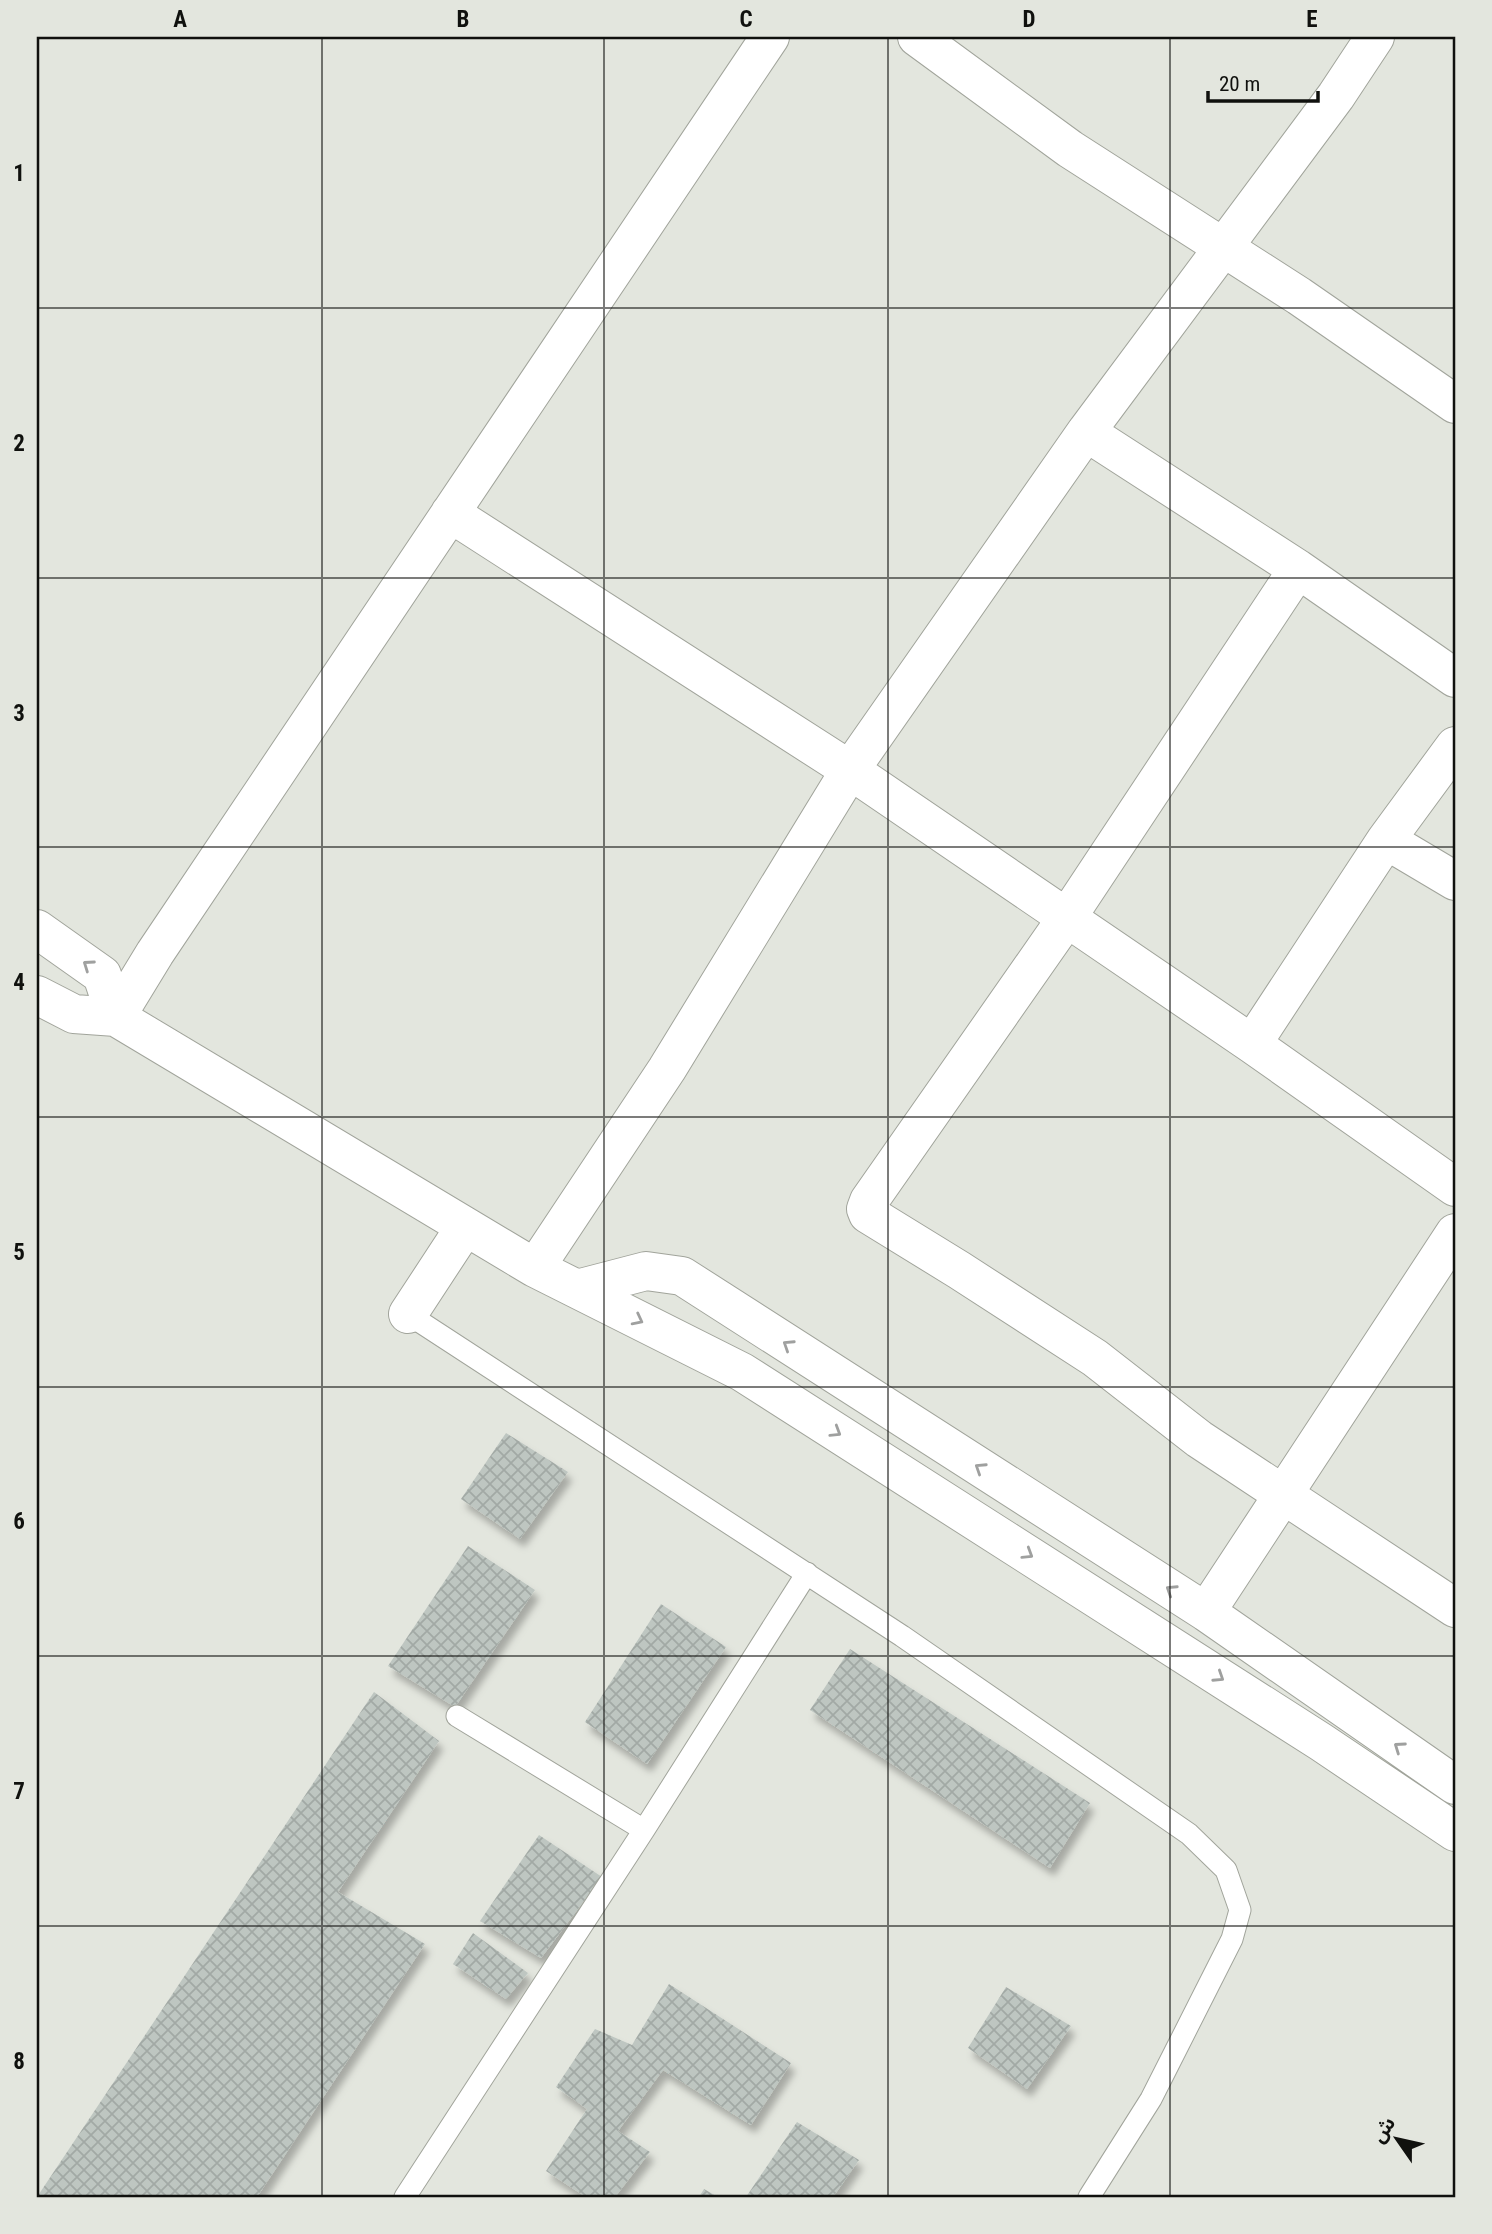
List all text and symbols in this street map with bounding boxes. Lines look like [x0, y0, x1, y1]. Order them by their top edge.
text: A [173, 6, 187, 33]
text: B [457, 6, 469, 33]
text: C [739, 6, 753, 33]
text: D [1023, 6, 1036, 33]
text: E [1306, 6, 1318, 33]
scale bar [1208, 60, 1319, 104]
text: 20 m [1219, 72, 1260, 96]
text: 1 [13, 160, 25, 187]
text: 2 [13, 430, 25, 457]
text: 3 [13, 700, 25, 727]
one-way arrow [83, 961, 96, 973]
text: 4 [13, 969, 25, 996]
text: 5 [13, 1239, 25, 1266]
one-way arrow [631, 1311, 643, 1325]
one-way arrow [782, 1341, 795, 1354]
one-way arrow [828, 1424, 841, 1437]
one-way arrow [974, 1463, 987, 1476]
text: 6 [13, 1508, 25, 1535]
one-way arrow [1020, 1546, 1033, 1559]
one-way arrow [1166, 1585, 1179, 1598]
one-way arrow [1212, 1668, 1225, 1681]
one-way arrow [1394, 1743, 1407, 1755]
text: 7 [13, 1778, 25, 1805]
text: 8 [13, 2048, 25, 2075]
north arrow [1362, 2104, 1432, 2174]
text: ش [1367, 2113, 1400, 2147]

